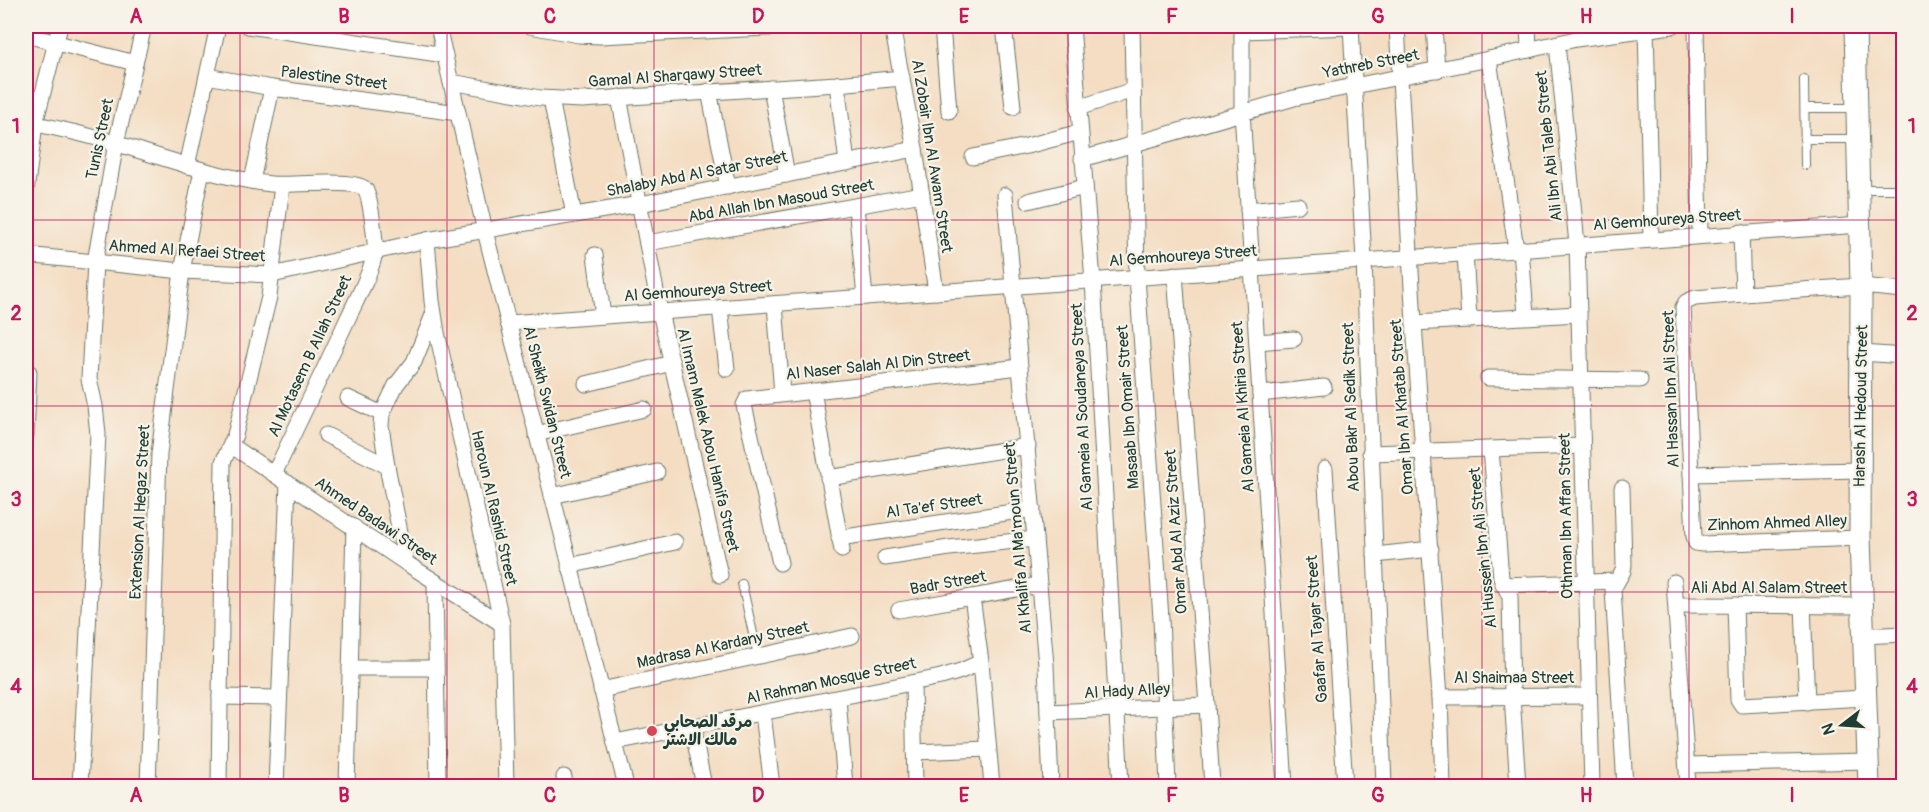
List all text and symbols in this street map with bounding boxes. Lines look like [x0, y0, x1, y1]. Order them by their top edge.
text: A [130, 4, 143, 29]
text: B [338, 4, 350, 29]
text: C [544, 4, 556, 29]
text: D [752, 4, 765, 29]
text: E [959, 4, 970, 29]
text: F [1166, 4, 1178, 29]
text: G [1371, 4, 1385, 29]
text: H [1580, 4, 1593, 29]
text: I [1789, 4, 1795, 29]
street label: Yathreb Street [1320, 45, 1421, 83]
street label: Al Zobair Ibn Al Awam Street [907, 58, 957, 255]
street label: Gamal Al Sharqawy Street [587, 60, 763, 92]
street label: Palestine Street [279, 62, 389, 95]
street label: Ali Ibn Abi Taleb Street [1531, 69, 1567, 223]
street label: Tunis Street [82, 96, 118, 181]
text: 1 [12, 114, 20, 139]
text: 1 [1908, 114, 1916, 139]
street label: Shalaby Abd Al Satar Street [605, 147, 790, 201]
street label: Abd Allah Ibn Masoud Street [687, 175, 876, 227]
street label: Al Gemhoureya Street [1592, 205, 1742, 235]
street label: Ahmed Al Refaei Street [108, 236, 267, 266]
street label: Al Gemhoureya Street [1108, 241, 1258, 271]
street label: Al Motasem B Allah Street [264, 271, 357, 440]
street label: Al Gemhoureya Street [623, 276, 773, 306]
text: 2 [10, 301, 22, 326]
text: 2 [1906, 301, 1918, 326]
street label: Al Gameia Al Soudaneya Street [1067, 302, 1097, 511]
street label: Al Hassan Ibn Ali Street [1658, 309, 1684, 468]
street label: Omar Ibn Al Khatab Street [1386, 318, 1418, 496]
street label: Al Gameia Al Khiria Street [1227, 320, 1259, 494]
street label: Abou Bakr Al Sedik Street [1338, 321, 1364, 492]
street label: Al Sheikh Swidan Street [518, 324, 576, 481]
street label: Masaab Ibn Omair Street [1112, 324, 1144, 490]
street label: Harash Al Hedoud Street [1850, 324, 1872, 488]
street label: Al Imam Malek Abou Hanifa Street [672, 326, 744, 555]
street label: Al Naser Salah Al Din Street [785, 345, 972, 385]
street label: Extension Al Hegaz Street [125, 424, 155, 600]
street label: Haroun Al Rashid Street [466, 428, 522, 588]
street label: Othman Ibn Affan Street [1555, 432, 1577, 599]
street label: Al Khalifa Al Ma'moun Street [1000, 441, 1036, 635]
street label: Omar Abd Al Aziz Street [1160, 449, 1192, 615]
street label: Al Hussein Ibn Ali Street [1465, 466, 1501, 630]
street label: Ahmed Badawi Street [311, 473, 442, 570]
text: 3 [10, 487, 22, 512]
text: 3 [1906, 487, 1918, 512]
street label: Al Ta'ef Street [884, 489, 984, 523]
street label: Zinhom Ahmed Alley [1707, 511, 1847, 535]
street label: Gaafar Al Tayar Street [1302, 554, 1332, 703]
street label: Badr Street [908, 566, 988, 600]
street label: Ali Abd Al Salam Street [1691, 578, 1848, 598]
street label: Madrasa Al Kardany Street [635, 617, 811, 673]
street label: Al Rahman Mosque Street [744, 653, 918, 709]
street label: Al Shaimaa Street [1454, 668, 1575, 688]
text: 4 [10, 674, 22, 699]
text: 4 [1906, 674, 1918, 699]
street label: Al Hady Alley [1083, 679, 1171, 703]
north arrow [1812, 695, 1872, 755]
place label: مرقد الصحابي مالك الاشتر [662, 712, 752, 750]
text: N [1817, 721, 1840, 737]
marker: مرقد الصحابي مالك الاشتر [645, 724, 659, 738]
text: A [130, 783, 143, 808]
text: B [338, 783, 350, 808]
text: C [544, 783, 556, 808]
text: D [752, 783, 765, 808]
text: E [959, 783, 970, 808]
text: F [1166, 783, 1178, 808]
text: G [1371, 783, 1385, 808]
text: H [1580, 783, 1593, 808]
text: I [1789, 783, 1795, 808]

